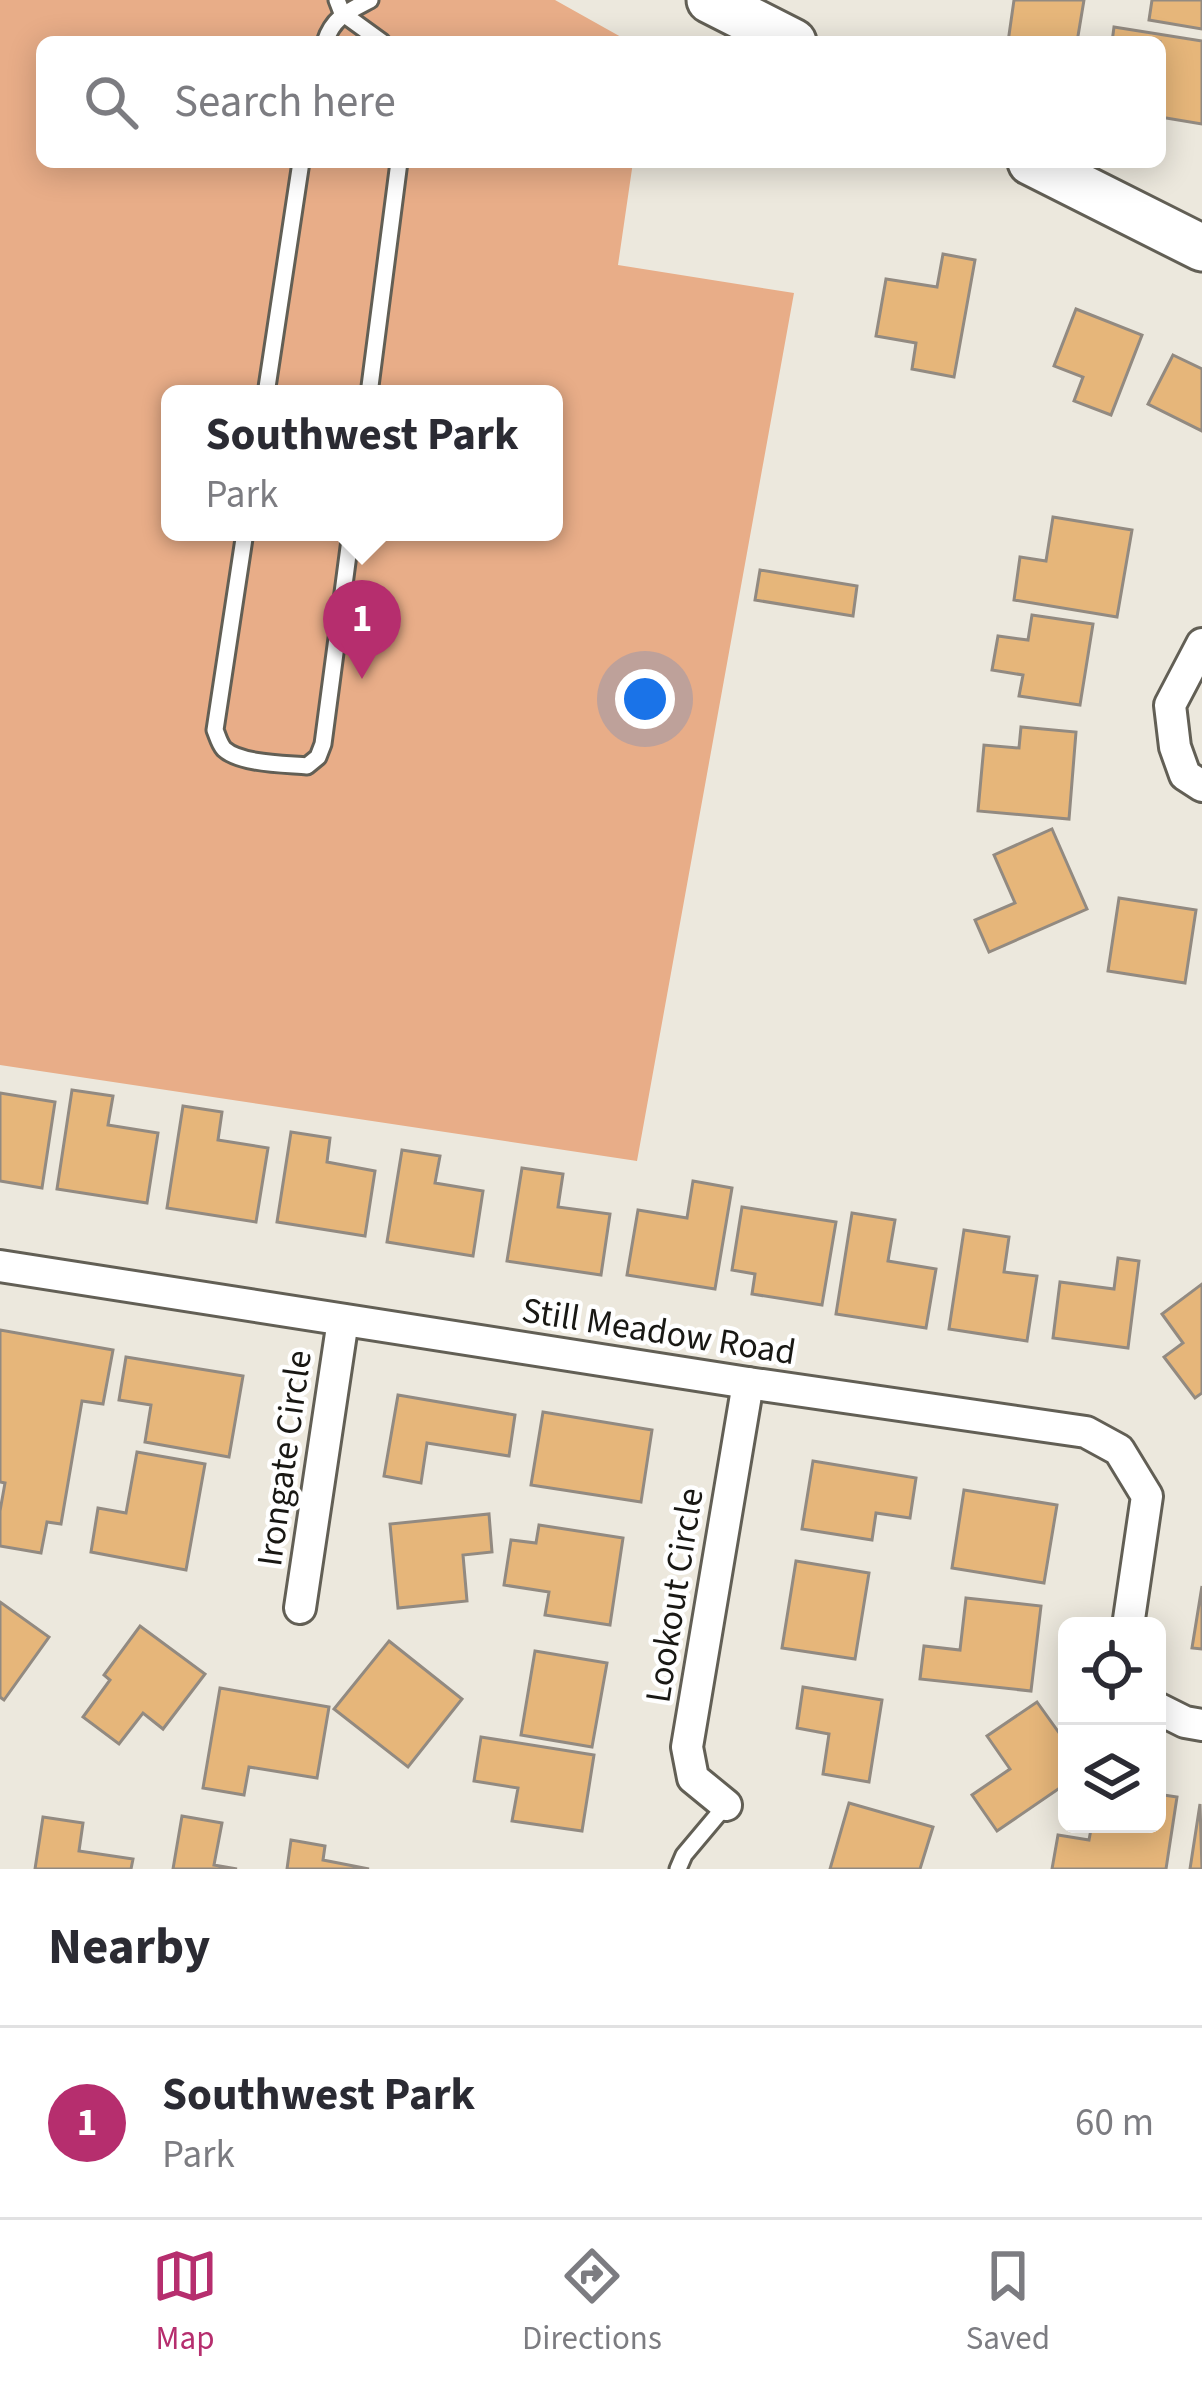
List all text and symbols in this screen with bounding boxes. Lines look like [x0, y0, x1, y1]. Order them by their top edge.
search box [36, 36, 1166, 168]
icon: search [78, 69, 144, 135]
text: Search here [174, 70, 396, 134]
popup [161, 385, 563, 541]
text: Southwest Park [205, 403, 519, 467]
text: Park [205, 467, 278, 523]
pin: 1 [323, 580, 401, 679]
your location [615, 669, 675, 729]
street label: Still Meadow Road [518, 1285, 799, 1378]
street label: Irongate Circle [244, 1347, 325, 1570]
street label: Lookout Circle [632, 1484, 717, 1706]
map controls [1058, 1617, 1166, 1833]
button: locate [1058, 1617, 1166, 1725]
button: layers [1058, 1725, 1166, 1833]
text: Nearby [48, 1911, 210, 1983]
text: Southwest Park [162, 2063, 475, 2127]
text: 1 [77, 2095, 97, 2151]
text: 60 m [1075, 2095, 1154, 2151]
text: Park [162, 2127, 235, 2183]
tab: Map [152, 2243, 218, 2362]
tab: Directions [522, 2243, 662, 2362]
tab: Saved [966, 2243, 1050, 2362]

